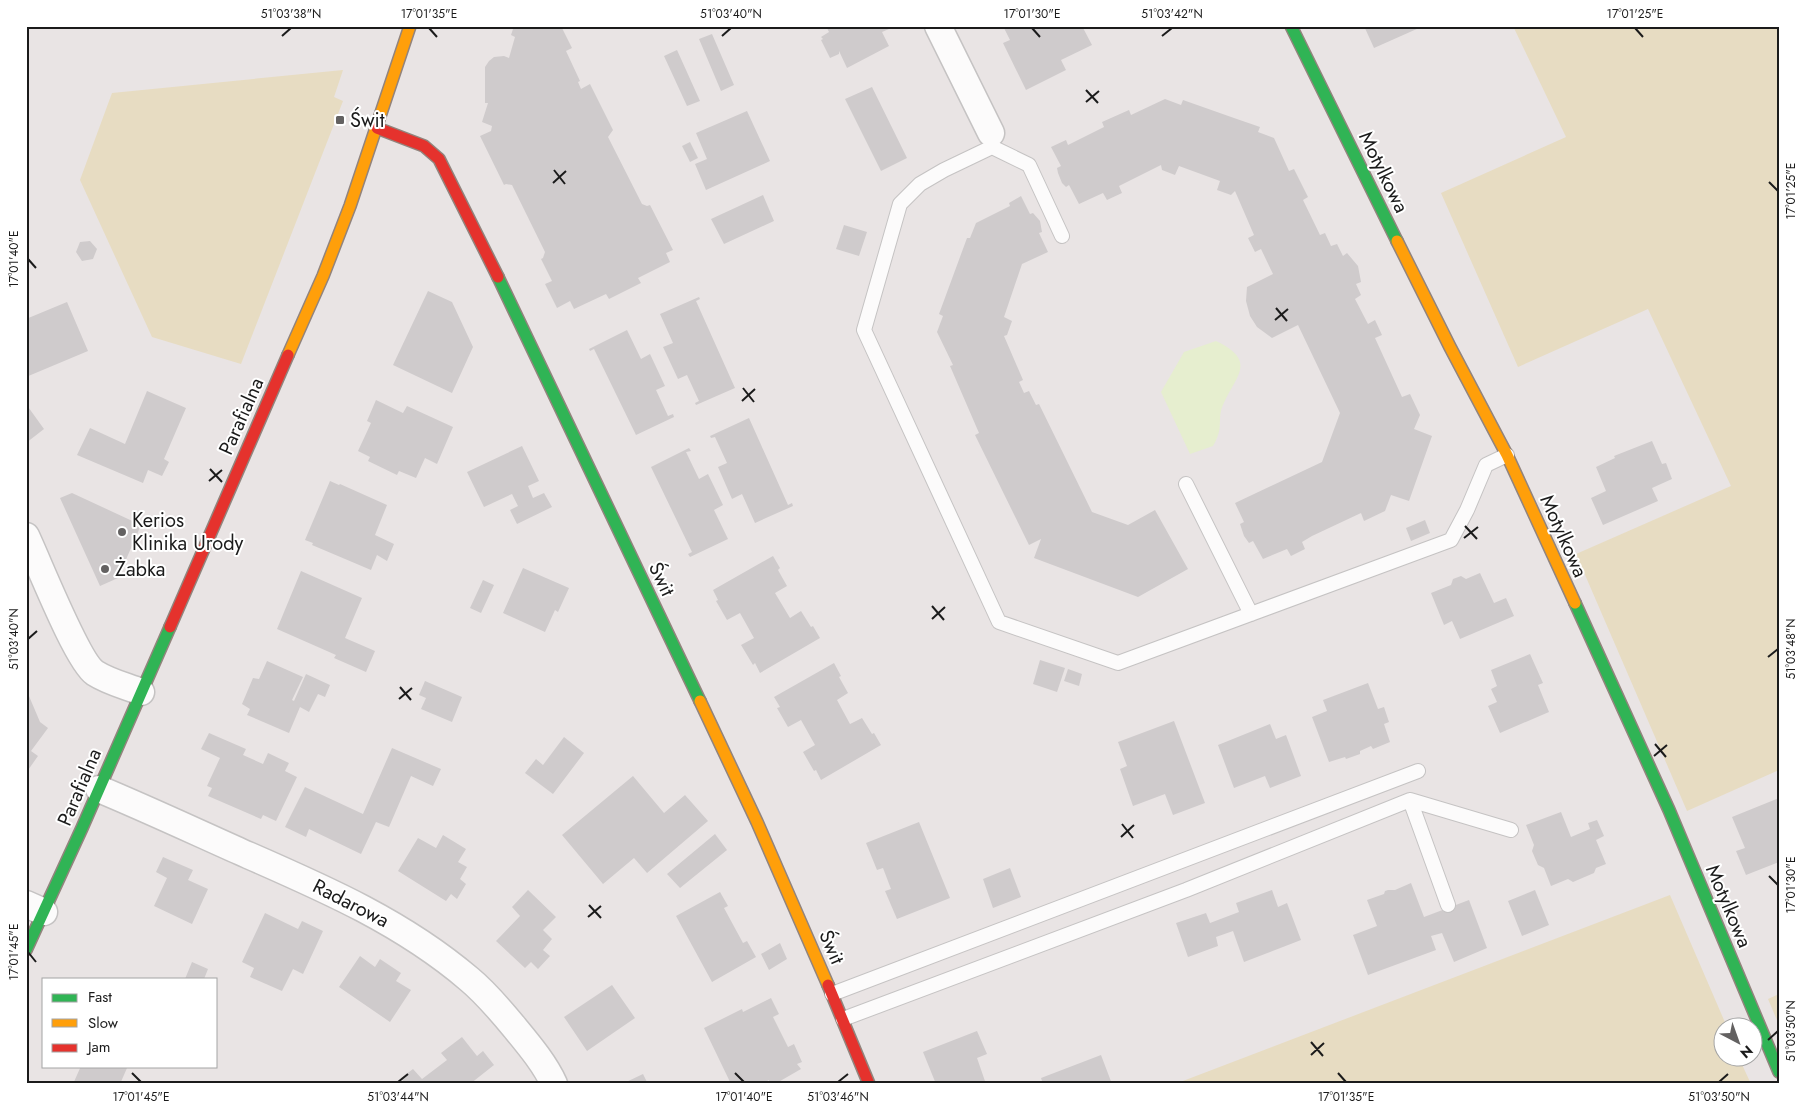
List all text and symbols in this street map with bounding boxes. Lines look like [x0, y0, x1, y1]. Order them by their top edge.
text: 51°03'38"N [261, 5, 321, 23]
text: 17°01'35"E [401, 5, 457, 23]
text: 51°03'40"N [700, 5, 762, 23]
text: 17°01'30"E [1004, 5, 1061, 23]
text: 51°03'42"N [1141, 5, 1203, 23]
text: 17°01'25"E [1607, 5, 1663, 23]
place label: Świt [350, 106, 385, 135]
marker: Świt [334, 114, 346, 126]
street label: Motylkowa [1351, 126, 1416, 218]
text: 17°01'25"E [1782, 163, 1800, 219]
text: 17°01'40"E [5, 230, 23, 288]
street label: Parafialna [212, 373, 271, 459]
street label: Motylkowa [1532, 490, 1595, 582]
place label: Kerios Klinika Urody [132, 506, 244, 558]
marker: Kerios Klinika Urody [116, 526, 128, 538]
place label: Żabka [115, 555, 165, 584]
street label: Świt [641, 557, 682, 601]
marker: Żabka [99, 563, 111, 575]
text: 51°03'40"N [5, 608, 23, 670]
text: 51°03'48"N [1782, 618, 1800, 680]
street label: Parafialna [50, 744, 109, 830]
text: 17°01'30"E [1782, 857, 1800, 914]
street label: Motylkowa [1698, 860, 1759, 952]
street label: Radarowa [308, 872, 394, 935]
text: 17°01'45"E [5, 923, 23, 981]
street label: Świt [811, 926, 852, 969]
legend [42, 978, 218, 1068]
text: Fast [88, 986, 112, 1008]
text: 51°03'50"N [1782, 1000, 1800, 1062]
text: Slow [88, 1012, 119, 1034]
north arrow [1712, 1018, 1762, 1068]
text: Jam [86, 1036, 111, 1058]
text: N [1736, 1041, 1757, 1063]
text: 17°01'45"E [112, 1088, 170, 1106]
text: 51°03'44"N [367, 1088, 429, 1106]
text: 17°01'40"E [715, 1088, 773, 1106]
text: 51°03'46"N [807, 1088, 869, 1106]
text: 17°01'35"E [1318, 1088, 1374, 1106]
text: 51°03'50"N [1688, 1088, 1750, 1106]

